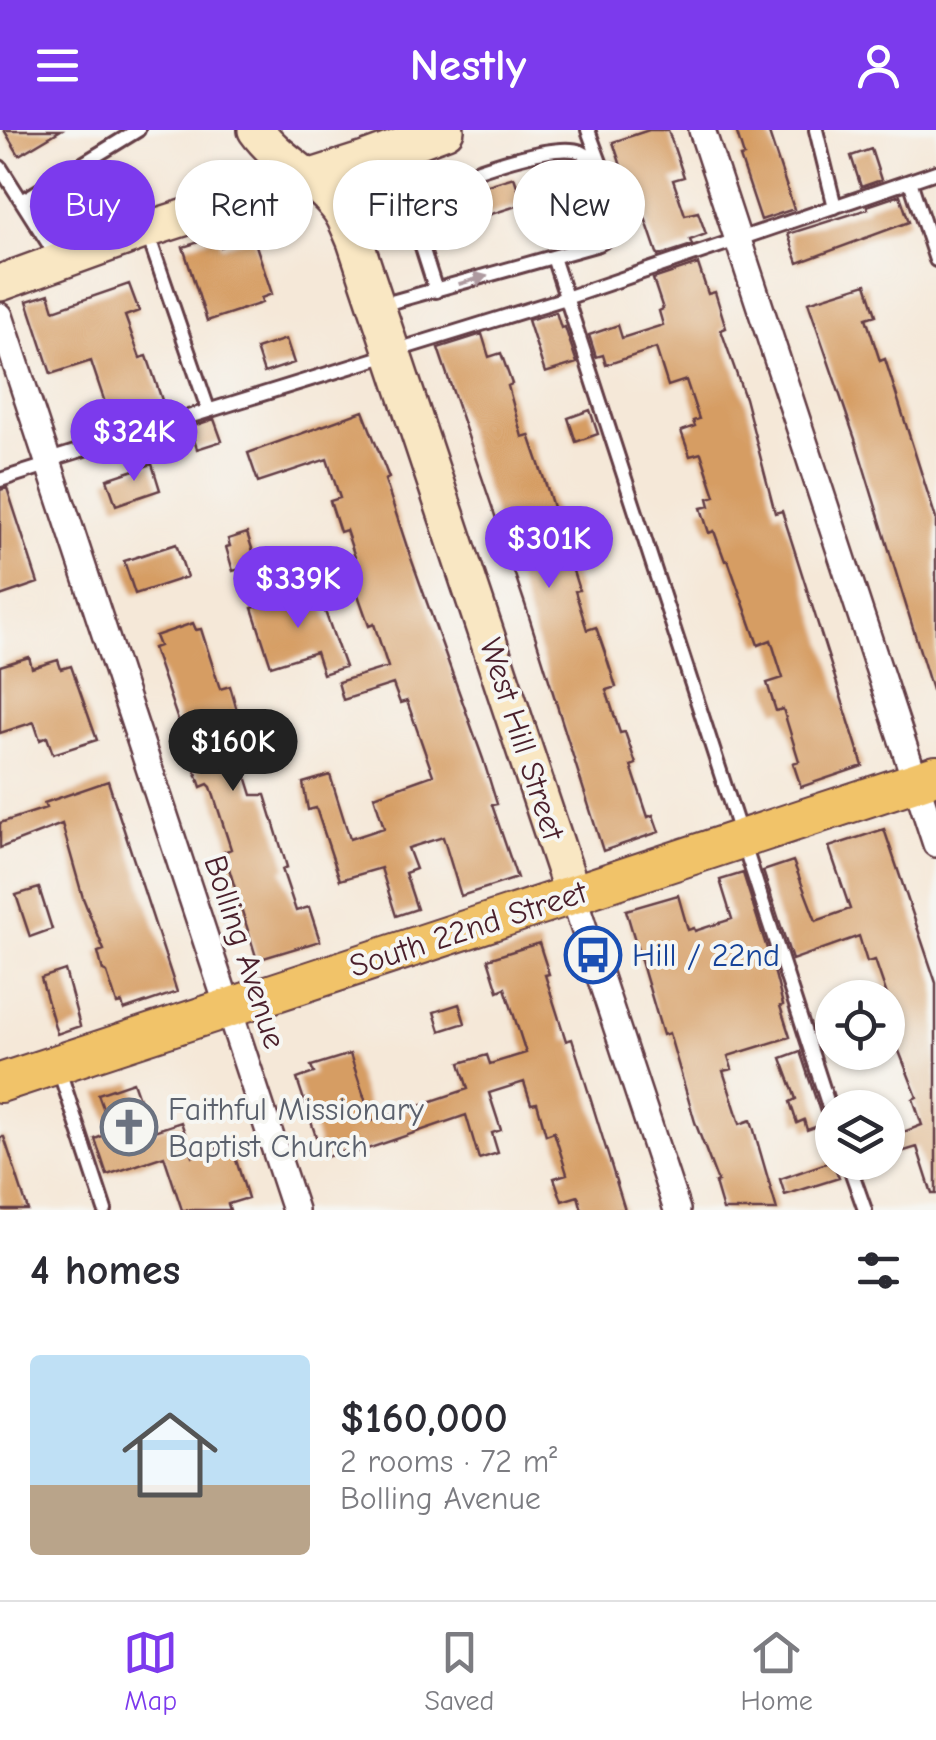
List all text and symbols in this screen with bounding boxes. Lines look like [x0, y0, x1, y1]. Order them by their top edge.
icon: menu [30, 38, 85, 93]
icon: person [851, 38, 906, 93]
text: Nestly [410, 39, 526, 91]
chip: Buy [30, 160, 155, 250]
chip: Rent [175, 160, 313, 250]
chip: Filters [333, 160, 493, 250]
chip: New [513, 160, 645, 250]
one-way arrow [458, 272, 489, 287]
pin: $324K [64, 399, 204, 484]
text: $324K [92, 413, 176, 450]
pin: $301K [479, 506, 619, 591]
text: $301K [507, 520, 591, 557]
pin: $339K [228, 546, 368, 631]
text: $339K [255, 560, 341, 597]
street label: West Hill Street [472, 633, 572, 845]
pin: $160K [163, 709, 303, 794]
text: $160K [191, 723, 275, 760]
street label: Bolling Avenue [196, 851, 294, 1053]
street label: South 22nd Street [345, 873, 592, 985]
bus stop icon: Hill / 22nd [563, 925, 623, 985]
place label: Hill / 22nd [632, 937, 780, 974]
map controls [815, 980, 905, 1180]
button: locate [815, 980, 905, 1070]
button: layers [815, 1090, 905, 1180]
place label: Faithful Missionary Baptist Church [168, 1091, 425, 1165]
church icon: Faithful Missionary Baptist Church [99, 1097, 159, 1157]
icon: filters [851, 1243, 906, 1298]
text: 4 homes [30, 1246, 180, 1295]
text: $160,000 [340, 1394, 508, 1443]
icon: home [110, 1395, 230, 1515]
text: 2 rooms · 72 m² [340, 1443, 557, 1480]
text: Bolling Avenue [340, 1480, 541, 1517]
tab: Map [123, 1625, 178, 1717]
tab: Saved [424, 1625, 494, 1717]
tab: Home [741, 1625, 813, 1717]

